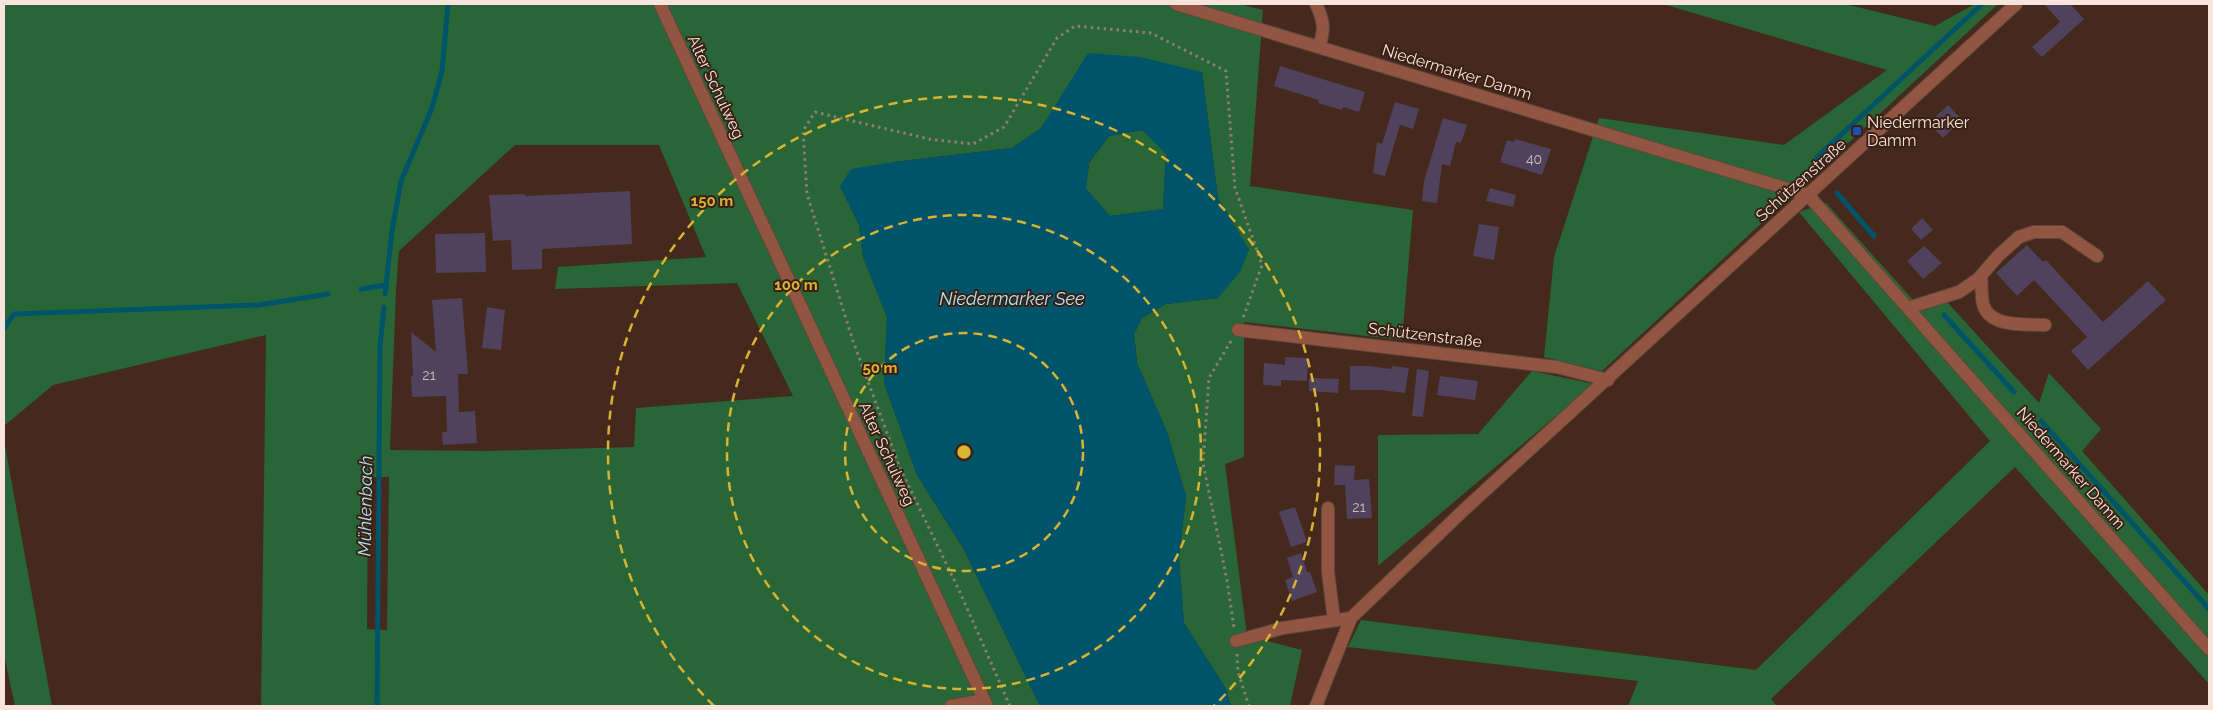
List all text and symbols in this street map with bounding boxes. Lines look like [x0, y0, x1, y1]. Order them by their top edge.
street label: Alter Schulweg [684, 32, 748, 142]
street label: Niedermarker Damm [1380, 40, 1534, 104]
place label: Niedermarker Damm [1867, 113, 1970, 150]
marker: Niedermarker Damm [1851, 125, 1863, 137]
street label: Schützenstraße [1752, 135, 1850, 225]
house number: 40 [1526, 151, 1542, 167]
text: 150 m [691, 192, 733, 210]
text: 100 m [774, 276, 818, 294]
water label: Niedermarker See [939, 288, 1085, 309]
street label: Schützenstraße [1367, 319, 1483, 351]
text: 50 m [862, 359, 898, 377]
house number: 21 [422, 367, 436, 383]
street label: Alter Schulweg [855, 399, 919, 509]
street label: Niedermarker Damm [2013, 403, 2129, 533]
centre of rings [955, 443, 973, 461]
water label: Mühlenbach [354, 455, 376, 557]
house number: 21 [1352, 499, 1366, 515]

